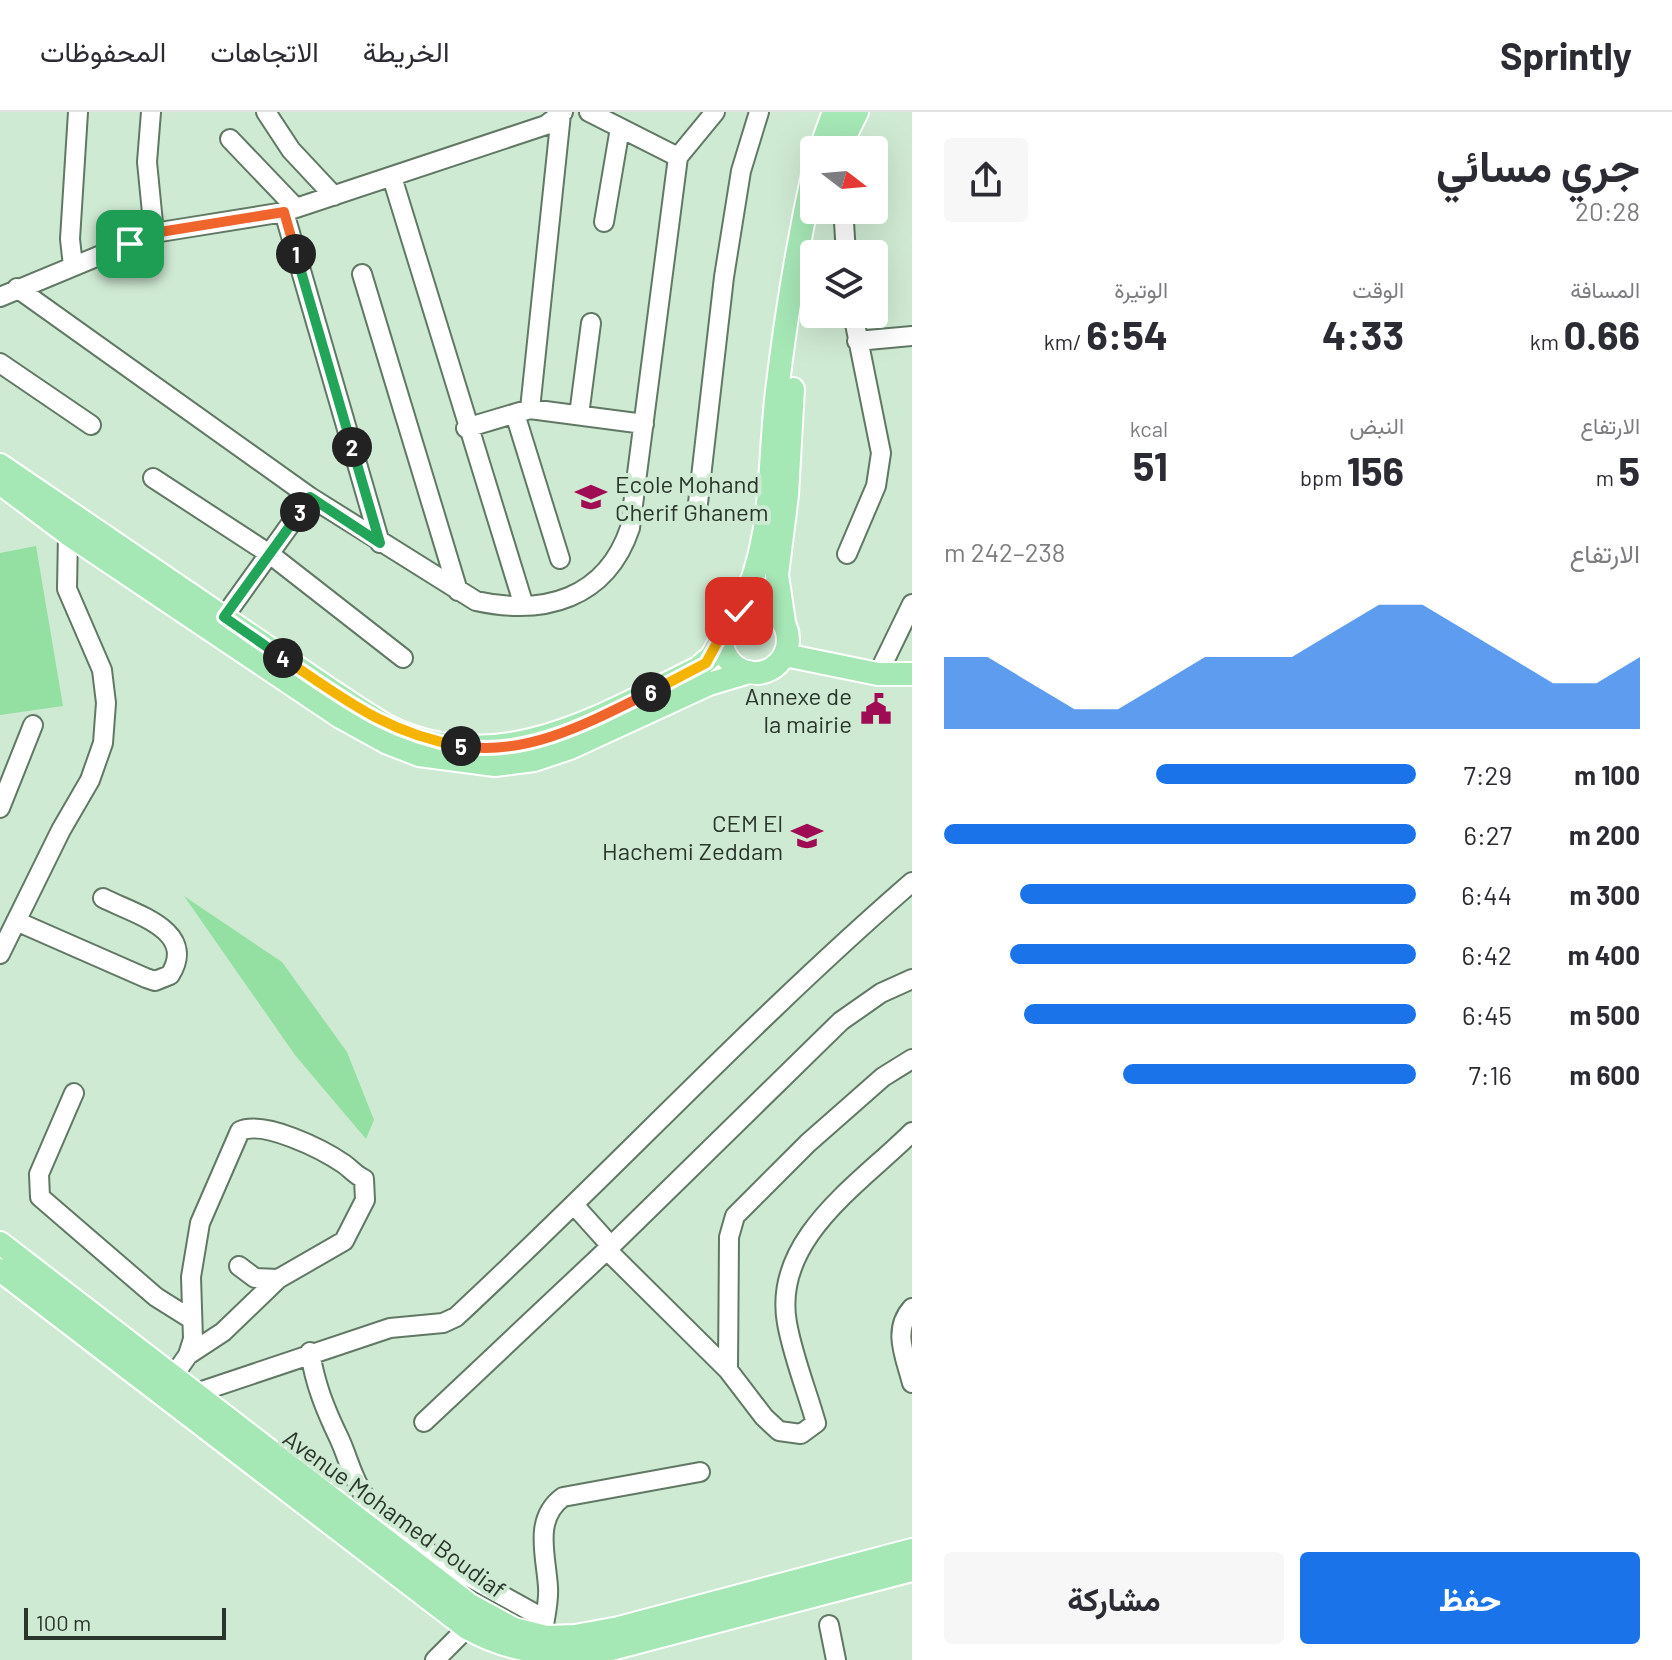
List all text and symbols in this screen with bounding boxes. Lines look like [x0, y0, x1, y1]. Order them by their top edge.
text: Sprintly [1500, 32, 1632, 78]
text: المحفوظات [40, 34, 166, 68]
text: الاتجاهات [210, 34, 319, 68]
text: الخريطة [363, 34, 449, 68]
north arrow [800, 136, 888, 224]
map controls [800, 136, 888, 328]
button: share [944, 138, 1028, 222]
text: جري مسائي [1436, 138, 1640, 191]
text: 20:28 [1575, 195, 1640, 226]
pin [96, 210, 164, 278]
icon: arrive [108, 222, 152, 266]
pin: 1 [276, 234, 316, 274]
button: layers [800, 240, 888, 328]
text: 1 [292, 241, 300, 267]
text: الوتيرة [1114, 276, 1168, 302]
text: الوقت [1352, 276, 1404, 302]
text: المسافة [1570, 276, 1640, 302]
text: 6:54 [1086, 310, 1168, 358]
text: 4:33 [1322, 310, 1404, 358]
text: 0.66 [1563, 310, 1640, 358]
text: /km [1044, 328, 1086, 354]
text: km [1530, 328, 1563, 354]
text: النبض [1350, 412, 1404, 438]
text: الارتفاع [1580, 412, 1640, 438]
text: kcal [1130, 415, 1168, 441]
pin: 2 [332, 427, 372, 467]
text: 2 [346, 434, 358, 460]
text: 51 [1133, 441, 1168, 489]
text: 156 [1347, 446, 1404, 494]
text: 5 [1618, 446, 1640, 494]
text: bpm [1300, 464, 1347, 490]
text: m [1596, 464, 1618, 490]
place label: Ecole Mohand Cherif Ghanem [615, 469, 769, 526]
school or university icon: Ecole Mohand Cherif Ghanem [574, 480, 608, 514]
pin: 3 [280, 492, 320, 532]
text: 3 [294, 499, 306, 525]
text: 238–242 m [944, 536, 1065, 567]
text: الارتفاع [1569, 537, 1640, 568]
pin [705, 577, 773, 645]
icon: check [717, 589, 761, 633]
pin: 4 [263, 638, 303, 678]
text: 4 [276, 645, 290, 671]
pin: 6 [631, 672, 671, 712]
text: 6 [645, 679, 657, 705]
place label: Annexe de la mairie [745, 681, 852, 738]
public building icon: Annexe de la mairie [859, 692, 893, 726]
pin: 5 [441, 726, 481, 766]
text: 5 [455, 733, 467, 759]
text: 7:29 [1463, 759, 1512, 790]
text: 100 m [1574, 759, 1640, 790]
place label: CEM El Hachemi Zeddam [602, 808, 783, 865]
school or university icon: CEM El Hachemi Zeddam [790, 819, 824, 853]
text: 6:27 [1464, 819, 1512, 850]
text: 200 m [1569, 819, 1640, 850]
text: 6:44 [1461, 879, 1512, 910]
text: 300 m [1569, 879, 1640, 910]
text: 6:42 [1462, 939, 1512, 970]
text: 400 m [1568, 939, 1640, 970]
text: 6:45 [1462, 999, 1512, 1030]
text: 500 m [1569, 999, 1640, 1030]
text: 7:16 [1468, 1059, 1512, 1090]
text: 600 m [1569, 1059, 1640, 1090]
street label: Avenue Mohamed Boudiaf [278, 1423, 512, 1603]
button: مشاركة [944, 1552, 1284, 1644]
button: حفظ [1300, 1552, 1640, 1644]
scale bar [24, 1604, 226, 1640]
text: 100 m [36, 1609, 91, 1635]

